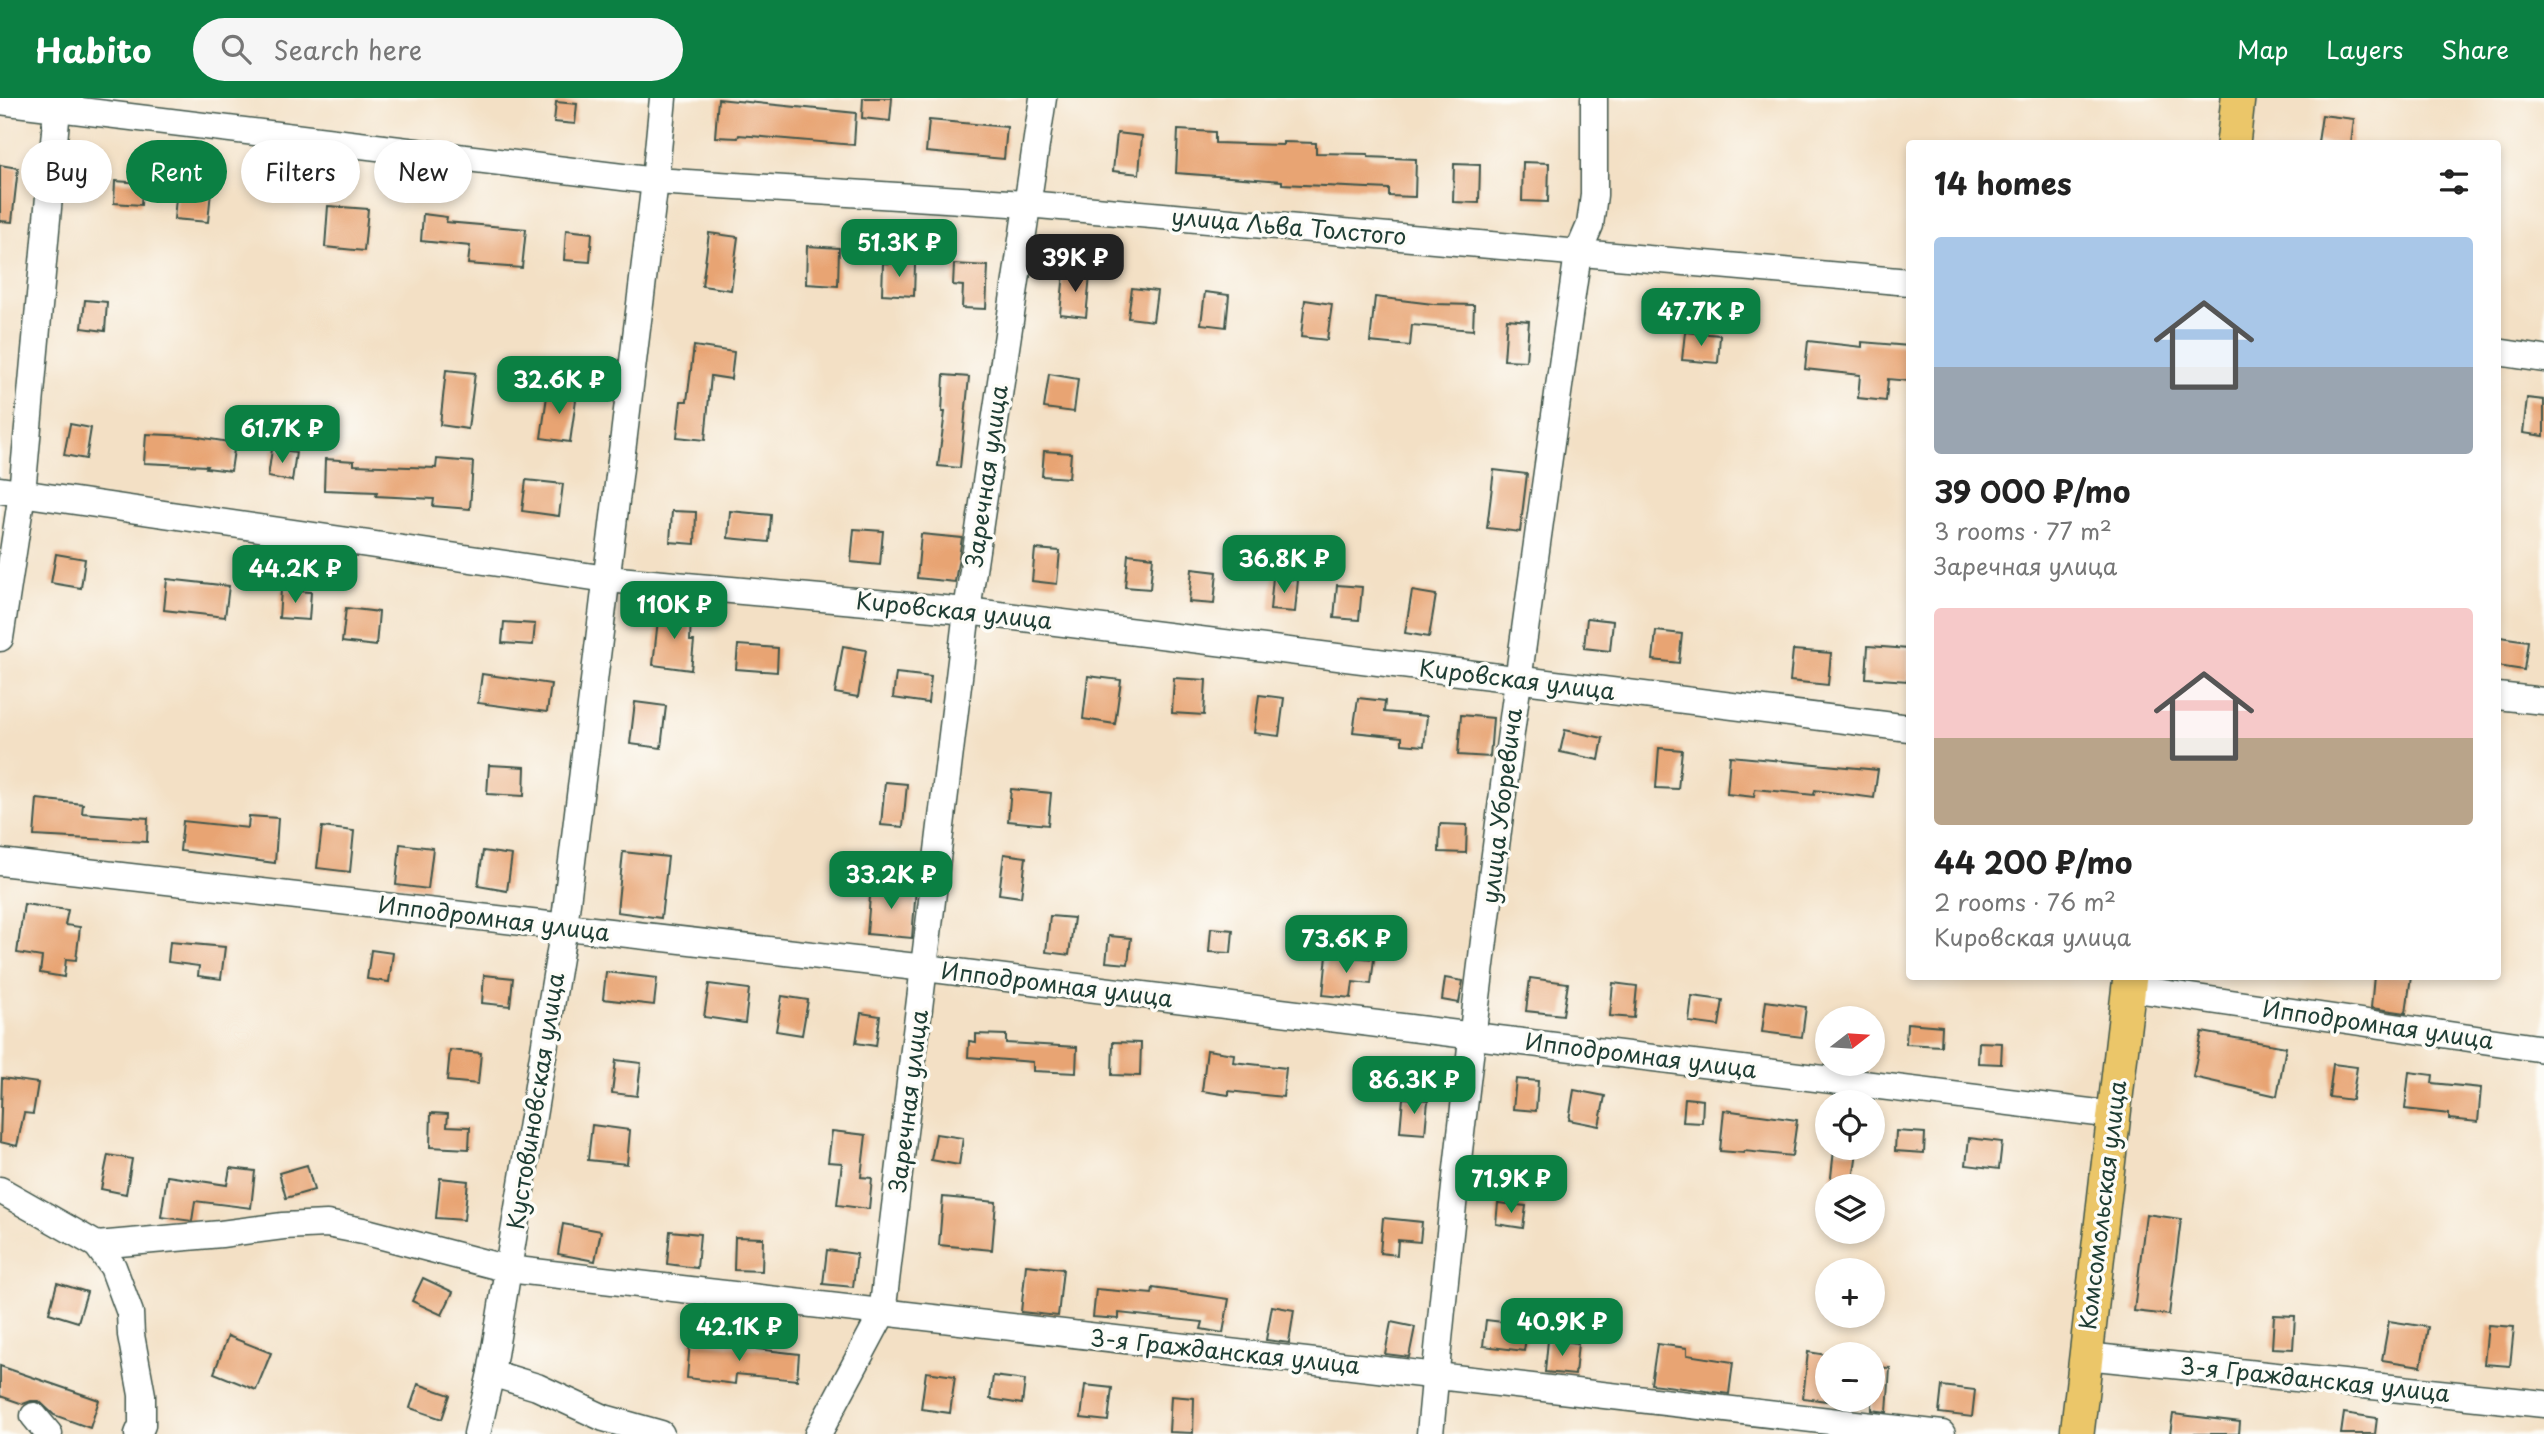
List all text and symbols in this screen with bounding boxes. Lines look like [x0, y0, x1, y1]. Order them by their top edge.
search box [193, 18, 683, 81]
text: Habito [35, 24, 151, 74]
icon: search [217, 30, 255, 68]
text: Search here [273, 30, 422, 69]
text: Map [2237, 31, 2288, 67]
text: Layers [2326, 31, 2403, 67]
text: Share [2441, 31, 2509, 67]
chip: Buy [21, 140, 112, 203]
chip: Rent [126, 140, 227, 203]
chip: Filters [241, 140, 360, 203]
chip: New [374, 140, 472, 203]
text: 14 homes [1934, 160, 2072, 205]
icon: filters [2435, 163, 2473, 201]
street label: улица Льва Толстого [1170, 198, 1408, 253]
pin: 51.3K ₽ [834, 220, 964, 279]
text: 51.3K ₽ [857, 224, 941, 259]
pin: 39K ₽ [1026, 234, 1124, 294]
text: 39K ₽ [1042, 239, 1108, 274]
icon: home [2141, 282, 2267, 408]
pin: 47.7K ₽ [1636, 288, 1766, 348]
text: 47.7K ₽ [1657, 293, 1745, 328]
pin: 32.6K ₽ [494, 356, 624, 416]
text: 32.6K ₽ [513, 361, 605, 396]
street label: Заречная улица [955, 382, 1016, 569]
pin: 61.7K ₽ [217, 406, 347, 465]
text: 61.7K ₽ [241, 410, 323, 445]
text: 39 000 ₽/mo [1934, 468, 2130, 513]
text: 3 rooms · 77 m² [1934, 513, 2112, 548]
pin: 36.8K ₽ [1219, 536, 1349, 595]
text: 36.8K ₽ [1239, 540, 1329, 575]
pin: 44.2K ₽ [230, 546, 360, 605]
text: Заречная улица [1934, 548, 2117, 583]
text: 44.2K ₽ [248, 550, 342, 585]
pin: 110K ₽ [617, 582, 731, 641]
street label: Кировская улица [854, 582, 1054, 637]
text: 110K ₽ [636, 586, 712, 621]
street label: Кировская улица [1417, 649, 1618, 708]
icon: home [2141, 653, 2267, 779]
street label: улица Уборевича [1471, 706, 1530, 906]
text: 44 200 ₽/mo [1934, 839, 2132, 884]
pin: 33.2K ₽ [826, 852, 956, 911]
text: 33.2K ₽ [845, 856, 937, 891]
text: 2 rooms · 76 m² [1934, 884, 2116, 919]
street label: Ипподромная улица [376, 886, 613, 949]
pin: 73.6K ₽ [1281, 916, 1411, 975]
text: Кировская улица [1934, 919, 2131, 954]
text: 73.6K ₽ [1301, 920, 1391, 955]
street label: Ипподромная улица [939, 952, 1176, 1015]
street label: Кустовиновская улица [497, 969, 572, 1232]
street label: Ипподромная улица [2260, 990, 2497, 1057]
north arrow [1815, 1006, 1885, 1076]
map controls [1815, 1006, 1885, 1412]
street label: Заречная улица [879, 1007, 936, 1194]
street label: Ипподромная улица [1523, 1023, 1760, 1086]
pin: 86.3K ₽ [1349, 1056, 1479, 1116]
text: 86.3K ₽ [1368, 1061, 1460, 1096]
street label: Комсомольская улица [2069, 1078, 2134, 1331]
button: locate [1815, 1090, 1885, 1160]
pin: 71.9K ₽ [1446, 1156, 1576, 1215]
text: 71.9K ₽ [1471, 1160, 1551, 1195]
button: layers [1815, 1174, 1885, 1244]
button: + [1815, 1258, 1885, 1328]
pin: 40.9K ₽ [1497, 1298, 1627, 1358]
text: 40.9K ₽ [1517, 1303, 1607, 1338]
pin: 42.1K ₽ [674, 1304, 804, 1363]
text: 42.1K ₽ [696, 1308, 782, 1343]
street label: 3-я Гражданская улица [1089, 1319, 1362, 1382]
button: − [1815, 1342, 1885, 1412]
street label: 3-я Гражданская улица [2179, 1347, 2452, 1410]

